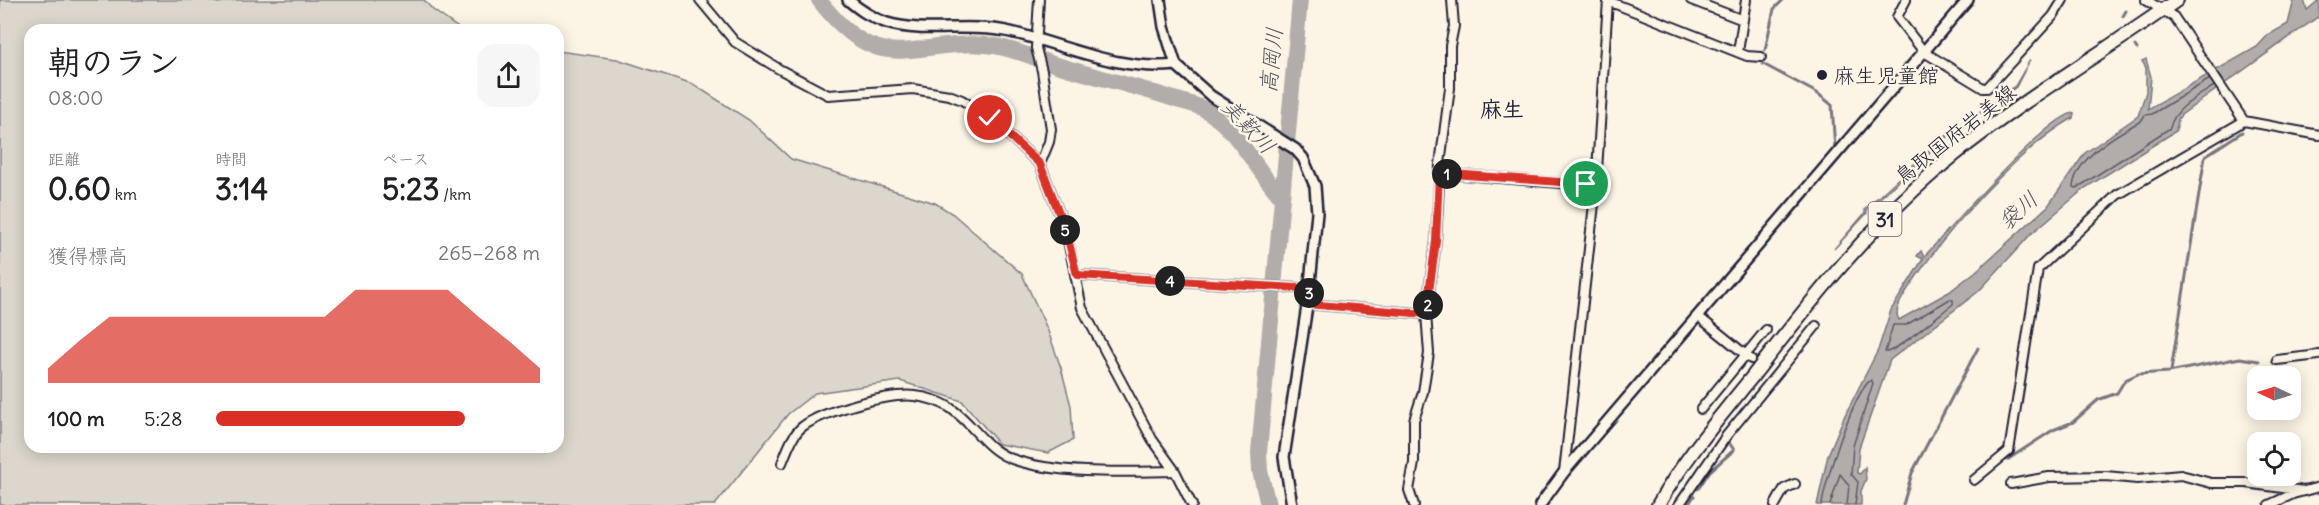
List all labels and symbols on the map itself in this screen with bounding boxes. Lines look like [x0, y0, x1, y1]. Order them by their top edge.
water label: 高岡川 [1254, 26, 1288, 94]
place label: 麻生児童館 [1834, 62, 1939, 89]
marker: 麻生児童館 [1815, 68, 1829, 82]
street label: 鳥取国府岩美線 [1889, 78, 2021, 190]
pin [964, 92, 1015, 143]
water label: 美歎川 [1216, 92, 1282, 160]
district label: 麻生 [1480, 95, 1524, 123]
pin [1560, 158, 1611, 209]
pin: 1 [1432, 159, 1462, 189]
water label: 袋川 [1992, 185, 2044, 235]
road number: 31 [1868, 202, 1902, 236]
pin: 5 [1050, 215, 1080, 245]
pin: 4 [1155, 266, 1185, 296]
pin: 3 [1294, 278, 1324, 308]
pin: 2 [1413, 290, 1443, 320]
north arrow [2247, 366, 2301, 420]

